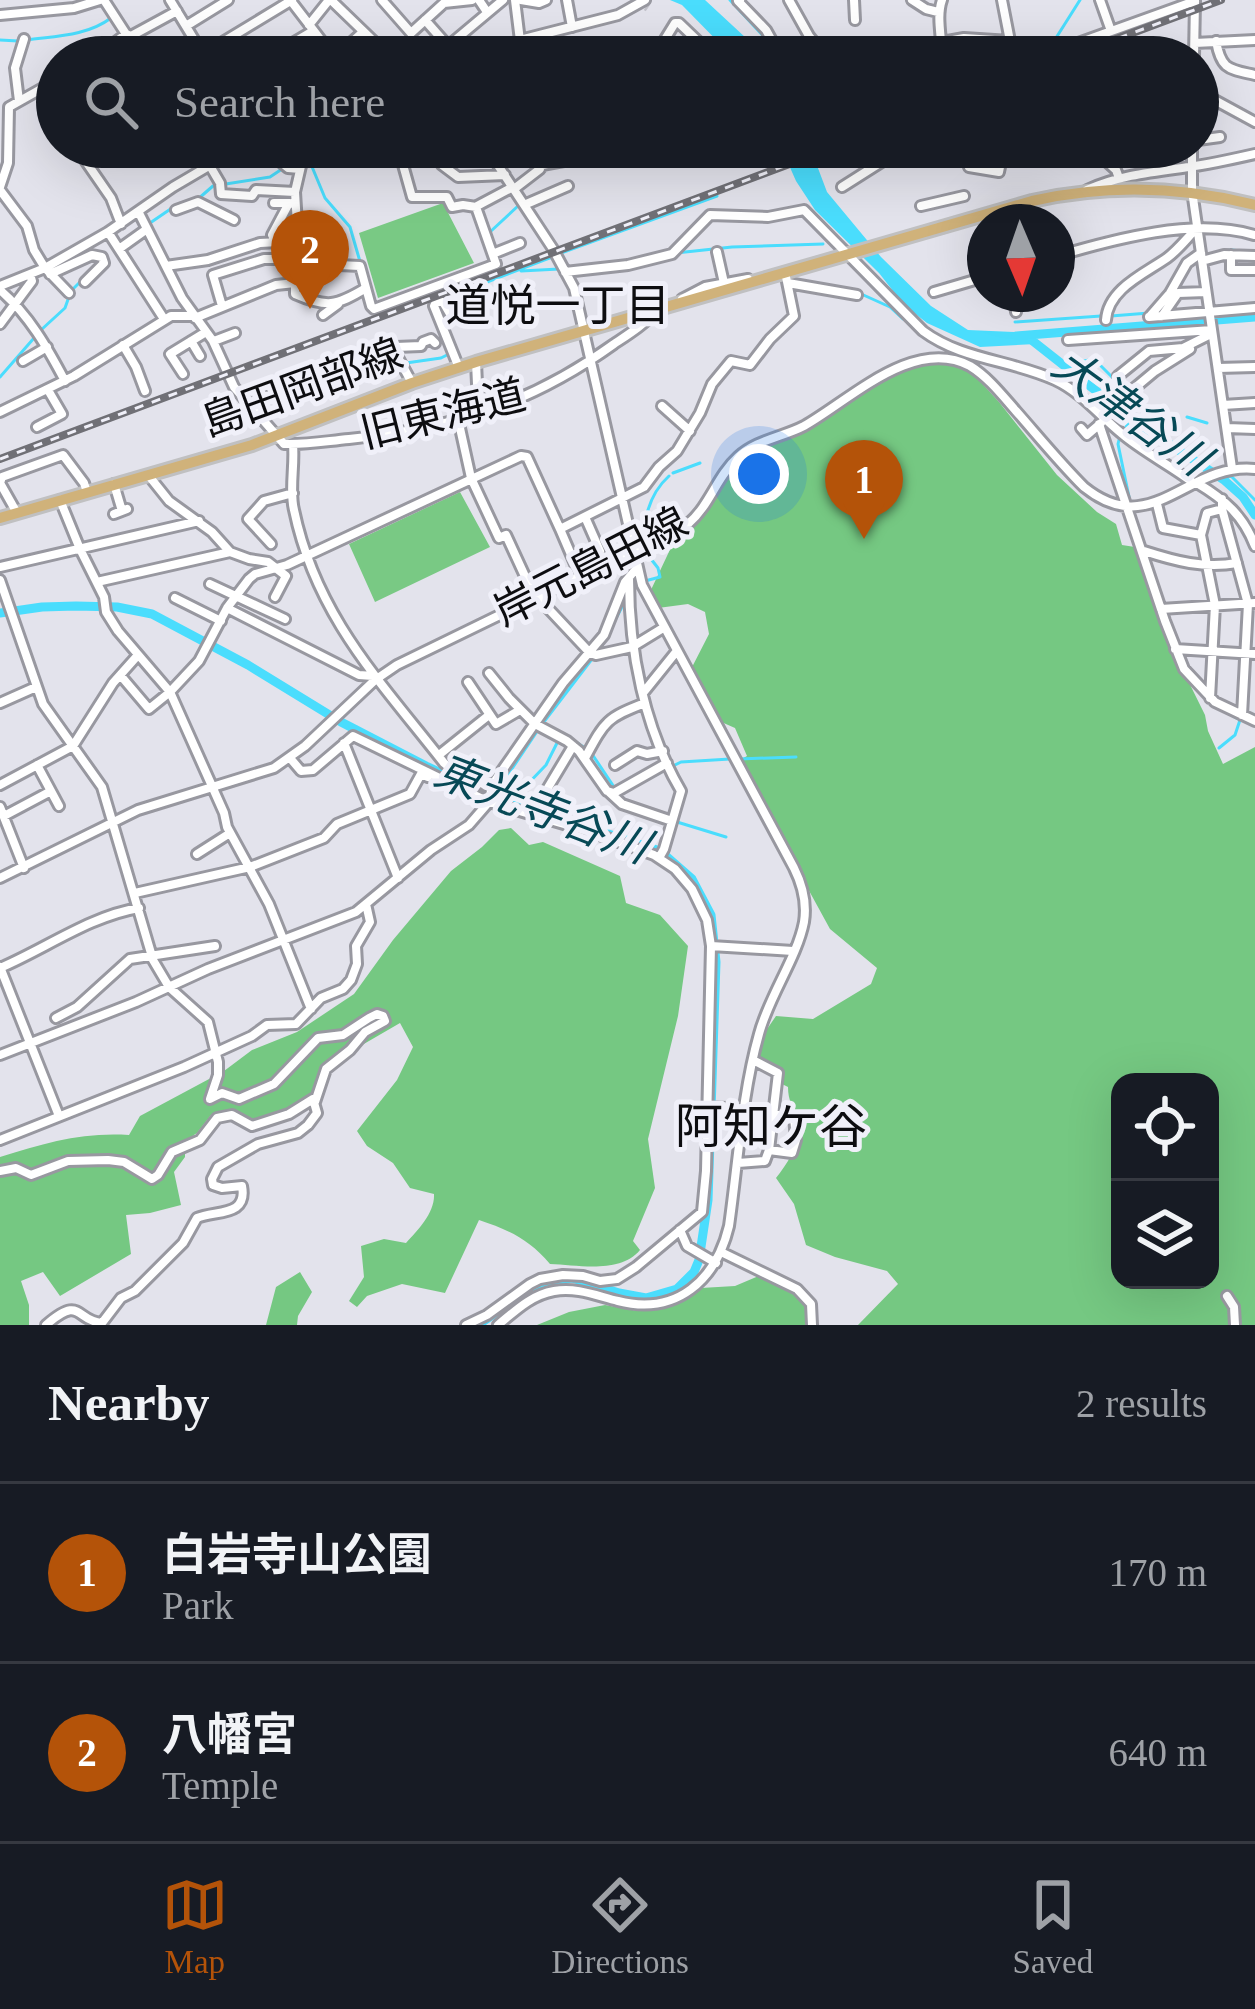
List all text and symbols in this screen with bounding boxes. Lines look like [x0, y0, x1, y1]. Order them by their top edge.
search box [36, 36, 1219, 168]
icon: search [78, 69, 144, 135]
text: Search here [174, 77, 385, 127]
north arrow [967, 204, 1075, 312]
pin: 2 [271, 210, 349, 309]
district label: 道悦一丁目 [445, 281, 671, 331]
street label: 島田岡部線 [195, 330, 409, 446]
water label: 大津谷川 [1043, 339, 1222, 487]
street label: 旧東海道 [356, 371, 530, 457]
pin: 1 [825, 440, 903, 539]
your location [729, 444, 789, 504]
street label: 岸元島田線 [487, 499, 695, 635]
water label: 東光寺谷川 [428, 745, 660, 874]
map controls [1111, 1073, 1219, 1289]
button: locate [1111, 1073, 1219, 1181]
district label: 阿知ケ谷 [675, 1100, 867, 1153]
button: layers [1111, 1181, 1219, 1289]
text: Nearby [48, 1375, 209, 1431]
text: 2 results [1076, 1382, 1207, 1425]
text: 白岩寺山公園 [162, 1530, 432, 1580]
text: 1 [77, 1551, 97, 1594]
text: 170 m [1108, 1551, 1207, 1594]
text: Park [162, 1584, 234, 1627]
text: 八幡宮 [162, 1710, 297, 1760]
text: 2 [77, 1731, 97, 1774]
text: 640 m [1108, 1731, 1207, 1774]
text: Temple [162, 1764, 278, 1807]
tab: Map [162, 1872, 228, 1981]
tab: Directions [551, 1872, 689, 1981]
tab: Saved [1013, 1872, 1093, 1981]

